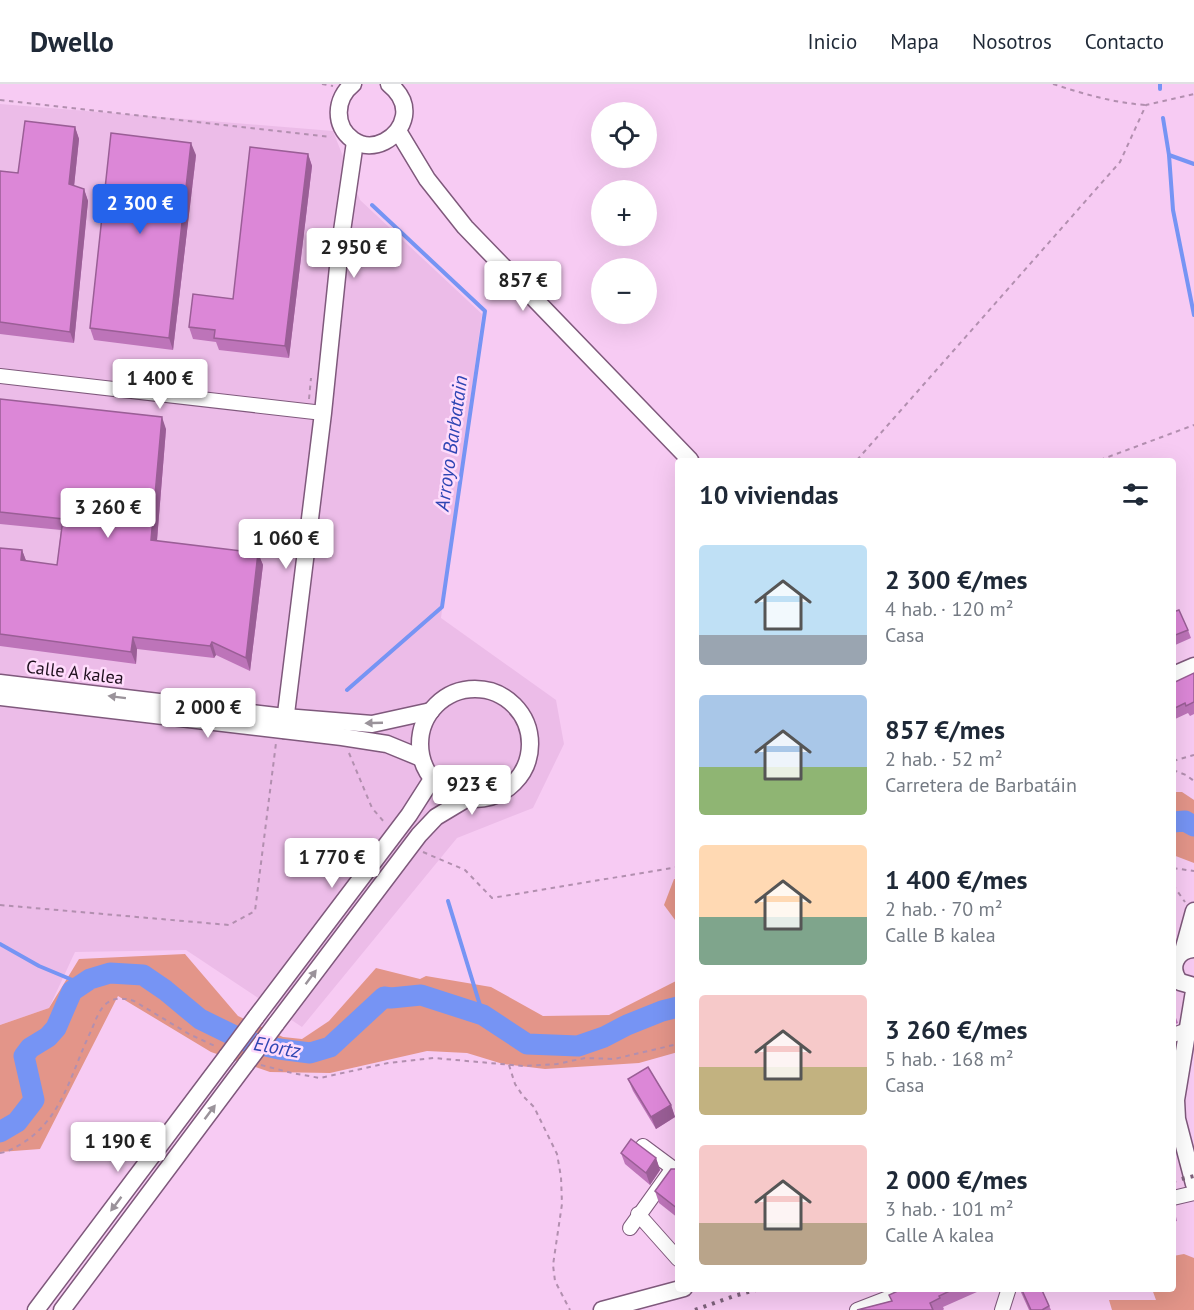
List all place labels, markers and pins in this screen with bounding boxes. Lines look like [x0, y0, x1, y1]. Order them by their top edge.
pin: 2 300 € [85, 184, 195, 235]
pin: 2 950 € [299, 228, 409, 279]
pin: 857 € [481, 261, 565, 312]
pin: 1 400 € [105, 359, 215, 410]
pin: 3 260 € [53, 488, 163, 539]
pin: 1 060 € [231, 519, 341, 570]
pin: 2 000 € [153, 688, 263, 739]
pin: 923 € [430, 765, 514, 816]
pin: 1 770 € [277, 838, 387, 889]
pin: 1 190 € [63, 1122, 173, 1173]

